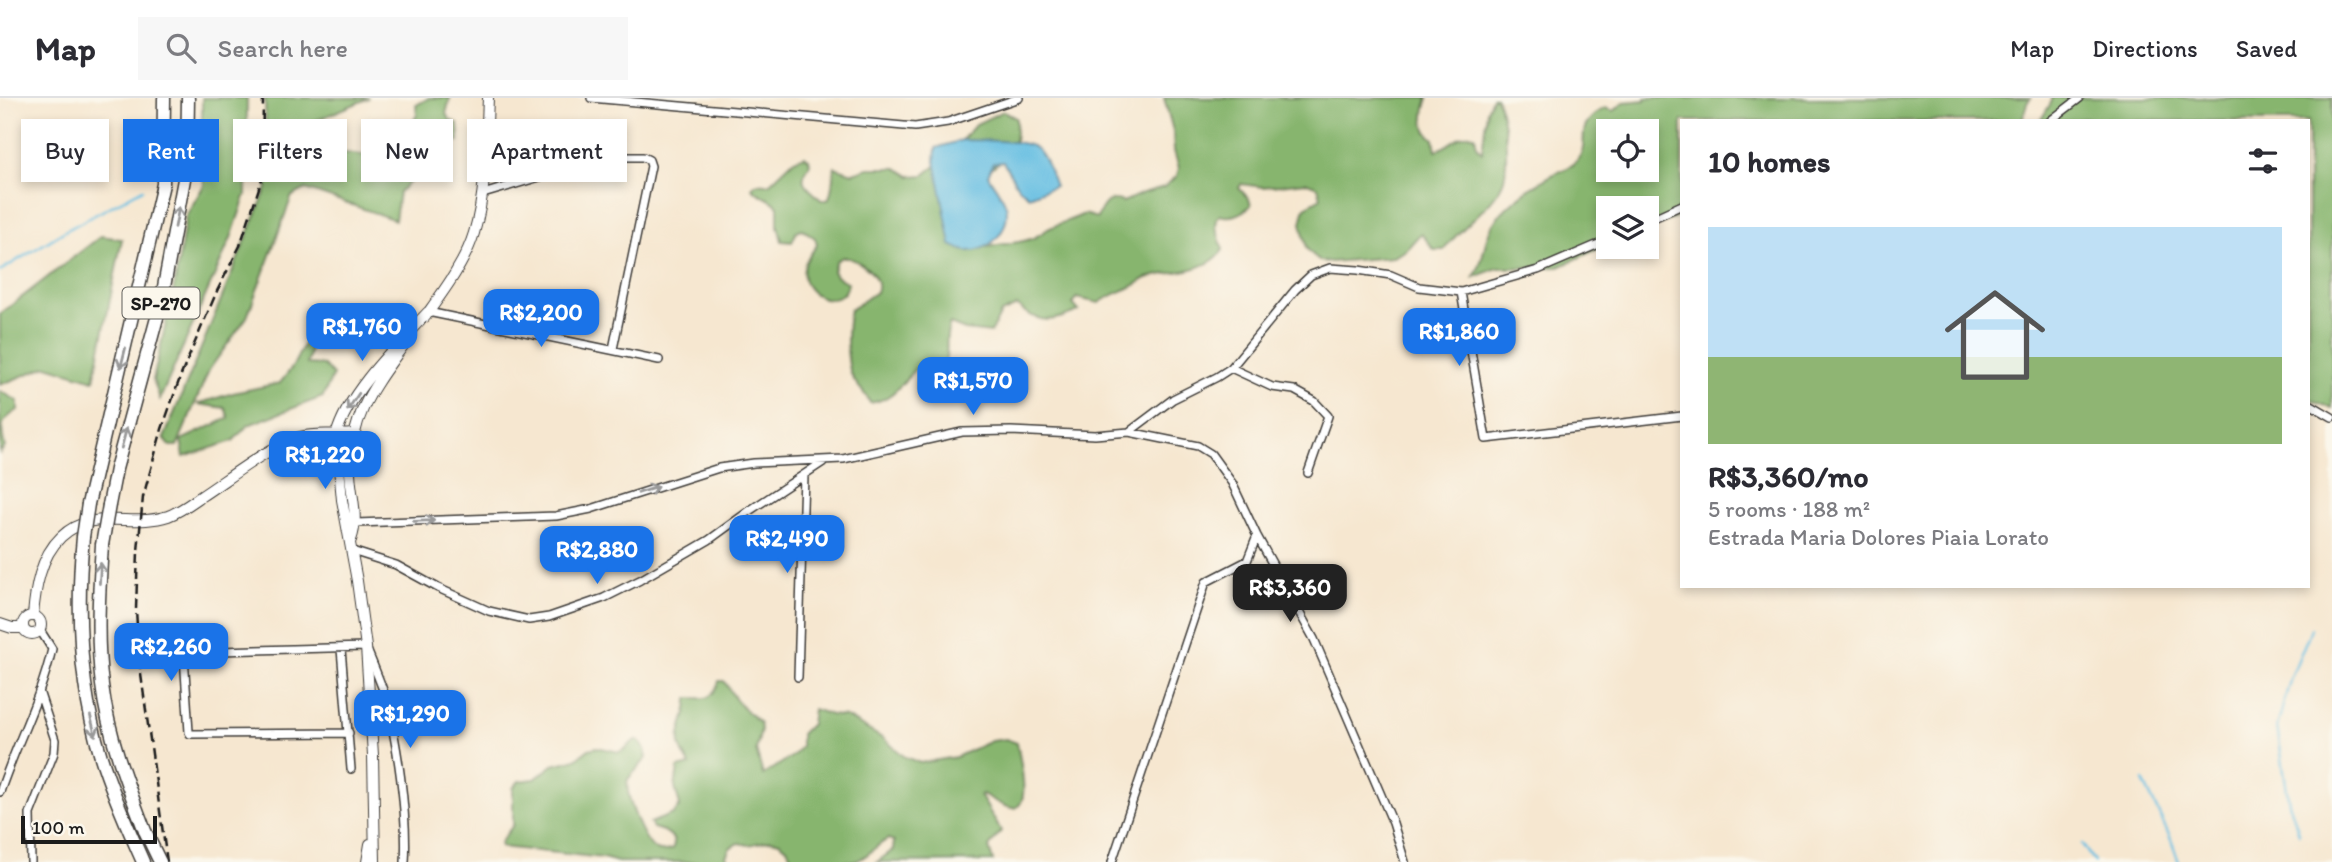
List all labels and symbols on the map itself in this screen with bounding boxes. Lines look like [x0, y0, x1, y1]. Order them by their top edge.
one-way arrow [171, 206, 184, 229]
road number: SP-270 [122, 288, 200, 318]
pin: R$2,200 [476, 289, 606, 349]
pin: R$1,760 [297, 303, 427, 363]
pin: R$1,860 [1394, 308, 1524, 368]
one-way arrow [116, 346, 130, 369]
pin: R$1,570 [908, 358, 1038, 417]
one-way arrow [346, 392, 360, 411]
one-way arrow [118, 427, 131, 450]
pin: R$1,220 [260, 432, 390, 491]
one-way arrow [637, 483, 659, 496]
one-way arrow [413, 514, 436, 527]
pin: R$2,490 [722, 516, 852, 575]
pin: R$2,880 [532, 526, 662, 586]
one-way arrow [94, 562, 107, 585]
pin: R$3,360 [1225, 564, 1355, 624]
pin: R$2,260 [106, 624, 236, 683]
pin: R$1,290 [345, 690, 475, 750]
one-way arrow [87, 714, 100, 737]
scale bar [21, 813, 158, 845]

